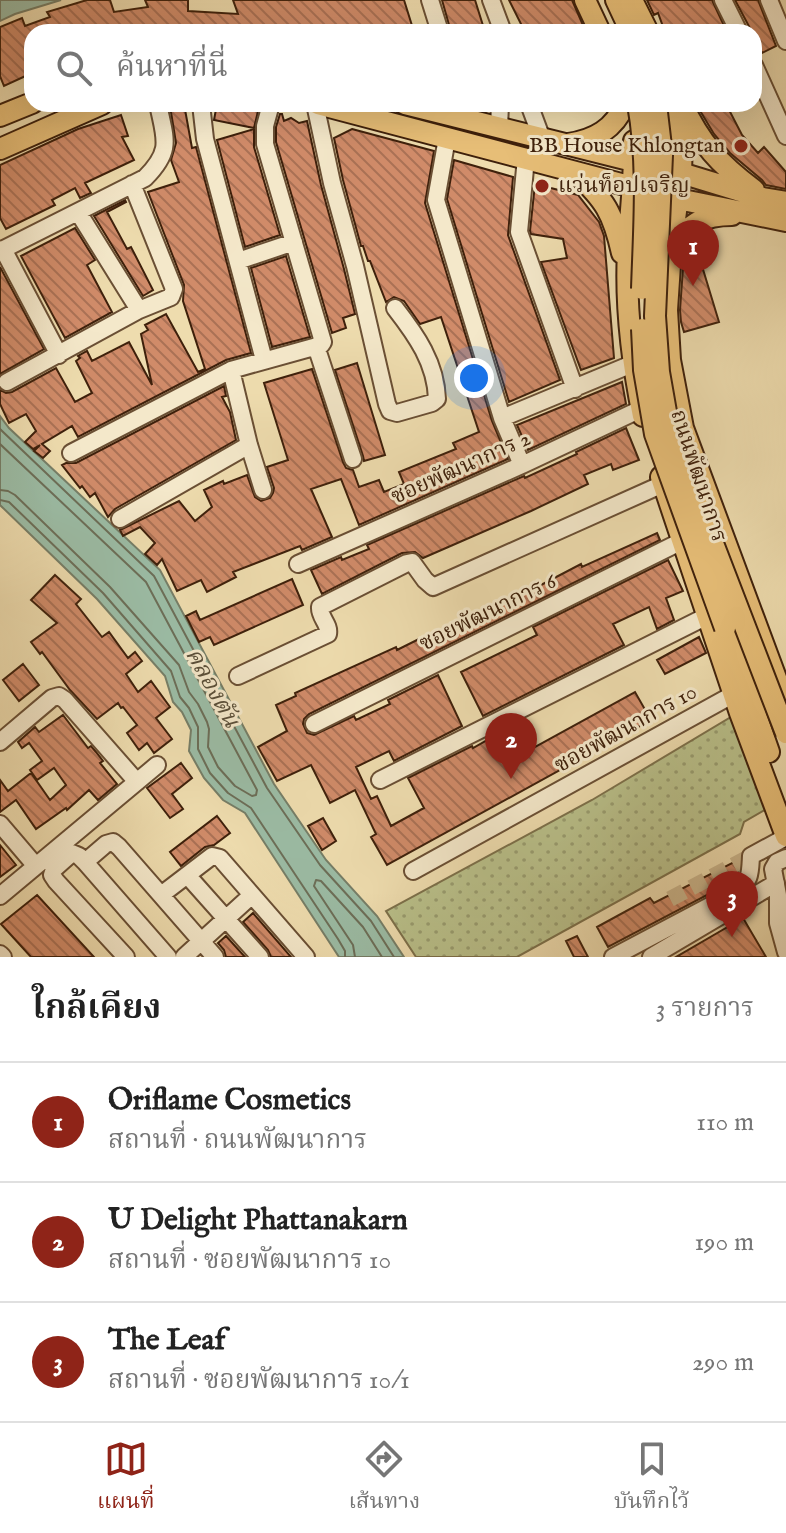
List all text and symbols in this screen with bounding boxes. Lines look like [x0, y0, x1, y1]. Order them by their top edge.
search box [24, 24, 762, 112]
icon: search [52, 46, 96, 90]
text: ค้นหาที่นี่ [116, 49, 228, 87]
place label: BB House Khlongtan [529, 132, 725, 160]
marker: BB House Khlongtan [732, 137, 750, 155]
place label: แว่นท็อปเจริญ [558, 172, 690, 200]
marker: แว่นท็อปเจริญ [533, 177, 551, 195]
pin: 1 [667, 220, 719, 286]
your location [454, 358, 494, 398]
street label: ถนนพัฒนาการ [663, 406, 733, 546]
street label: ซอยพัฒนาการ 2 [387, 425, 535, 511]
street label: ซอยพัฒนาการ 6 [415, 567, 562, 658]
water label: คลองตัน [177, 643, 247, 734]
street label: ซอยพัฒนาการ 10 [550, 678, 702, 780]
pin: 2 [485, 713, 537, 779]
pin: 3 [706, 871, 758, 937]
text: ใกล้เคียง [32, 987, 161, 1030]
text: 3 รายการ [656, 992, 754, 1025]
text: Oriflame Cosmetics [108, 1082, 351, 1120]
text: 1 [53, 1106, 63, 1139]
text: 110 m [696, 1106, 754, 1139]
text: สถานที่ · ถนนพัฒนาการ [108, 1124, 367, 1157]
text: U Delight Phattanakarn [108, 1202, 408, 1240]
text: 2 [52, 1226, 64, 1259]
text: 190 m [694, 1226, 754, 1259]
text: สถานที่ · ซอยพัฒนาการ 10 [108, 1244, 391, 1277]
text: The Leaf [108, 1322, 225, 1360]
text: 3 [53, 1346, 63, 1379]
text: 290 m [692, 1346, 754, 1379]
text: สถานที่ · ซอยพัฒนาการ 10/1 [108, 1364, 410, 1397]
tab: แผนที่ [97, 1437, 155, 1520]
tab: เส้นทาง [349, 1437, 420, 1520]
tab: บันทึกไว้ [614, 1437, 689, 1520]

